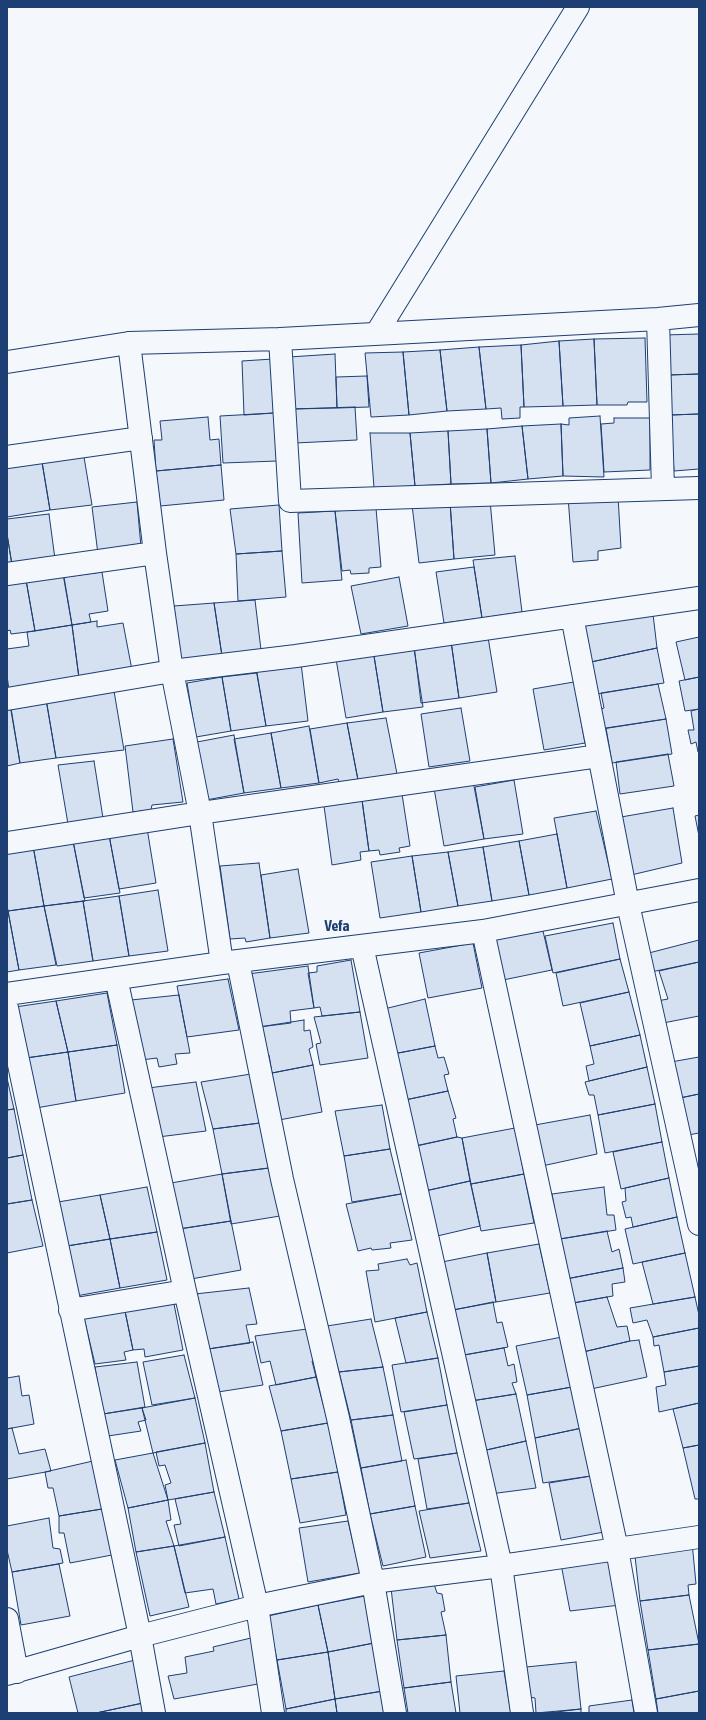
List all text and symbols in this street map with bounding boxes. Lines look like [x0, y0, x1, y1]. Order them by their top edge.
district label: Vefa [325, 917, 349, 935]

